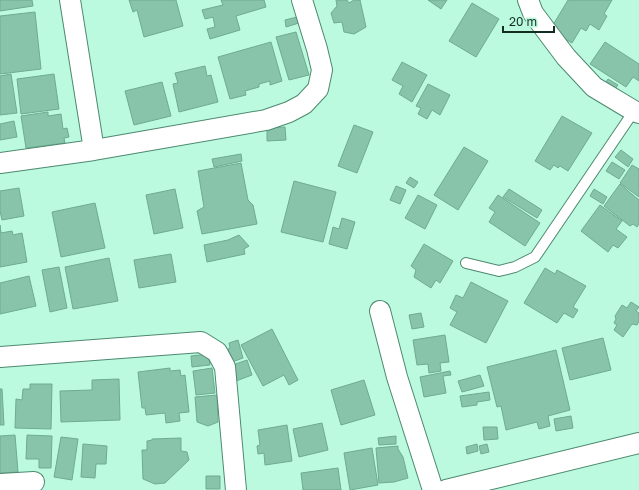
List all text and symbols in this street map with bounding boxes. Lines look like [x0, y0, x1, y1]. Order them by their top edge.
scale bar [503, 8, 554, 34]
text: 20 m [509, 14, 537, 29]

